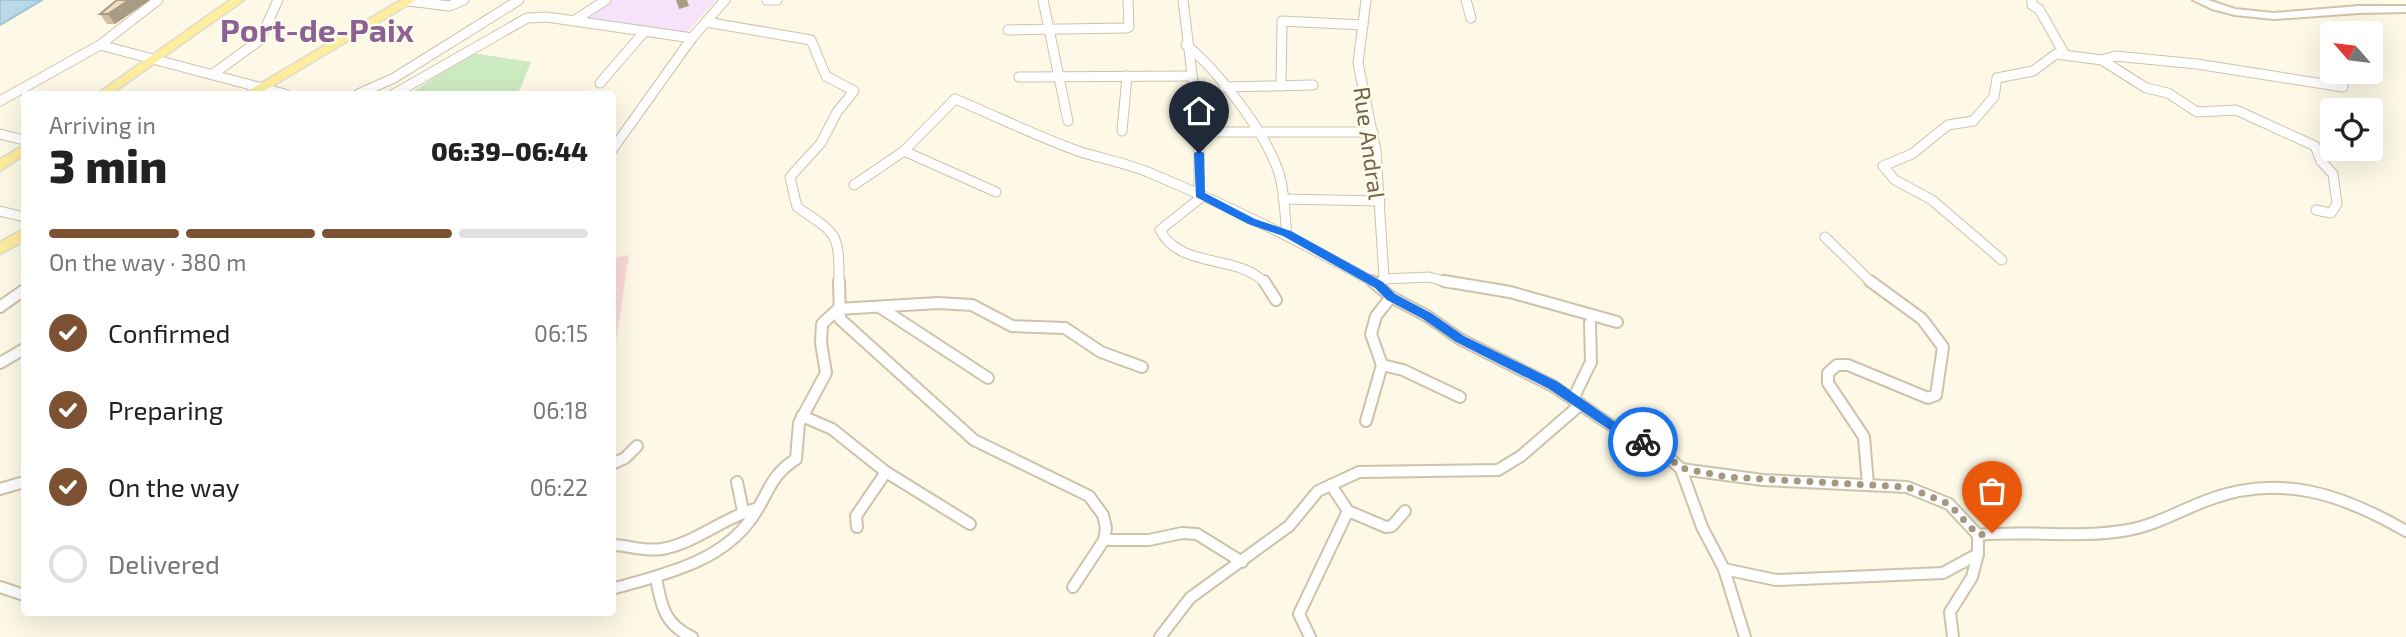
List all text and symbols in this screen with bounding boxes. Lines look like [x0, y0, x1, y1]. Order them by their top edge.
district label: Port-de-Paix [220, 10, 414, 48]
north arrow [2320, 21, 2384, 84]
map controls [2320, 21, 2383, 161]
pin [1169, 81, 1229, 153]
street label: Rue Andral [1348, 85, 1392, 201]
icon: home [1180, 92, 1218, 130]
button: locate [2320, 98, 2383, 161]
text: Arriving in [49, 111, 156, 139]
text: 06:39–06:44 [431, 135, 588, 166]
text: 3 min [49, 137, 167, 192]
text: On the way · 380 m [49, 248, 246, 276]
icon: check [49, 314, 87, 352]
text: Confirmed [108, 317, 231, 348]
text: 06:15 [534, 319, 588, 347]
icon: check [49, 391, 87, 429]
text: Preparing [108, 394, 223, 425]
text: 06:18 [532, 396, 588, 424]
courier [1608, 407, 1678, 477]
icon: bike [1624, 423, 1662, 461]
pin [1962, 461, 2022, 533]
icon: check [49, 468, 87, 506]
text: On the way [108, 471, 239, 502]
icon: bag [1973, 472, 2011, 510]
text: 06:22 [530, 473, 588, 501]
text: Delivered [108, 548, 220, 579]

